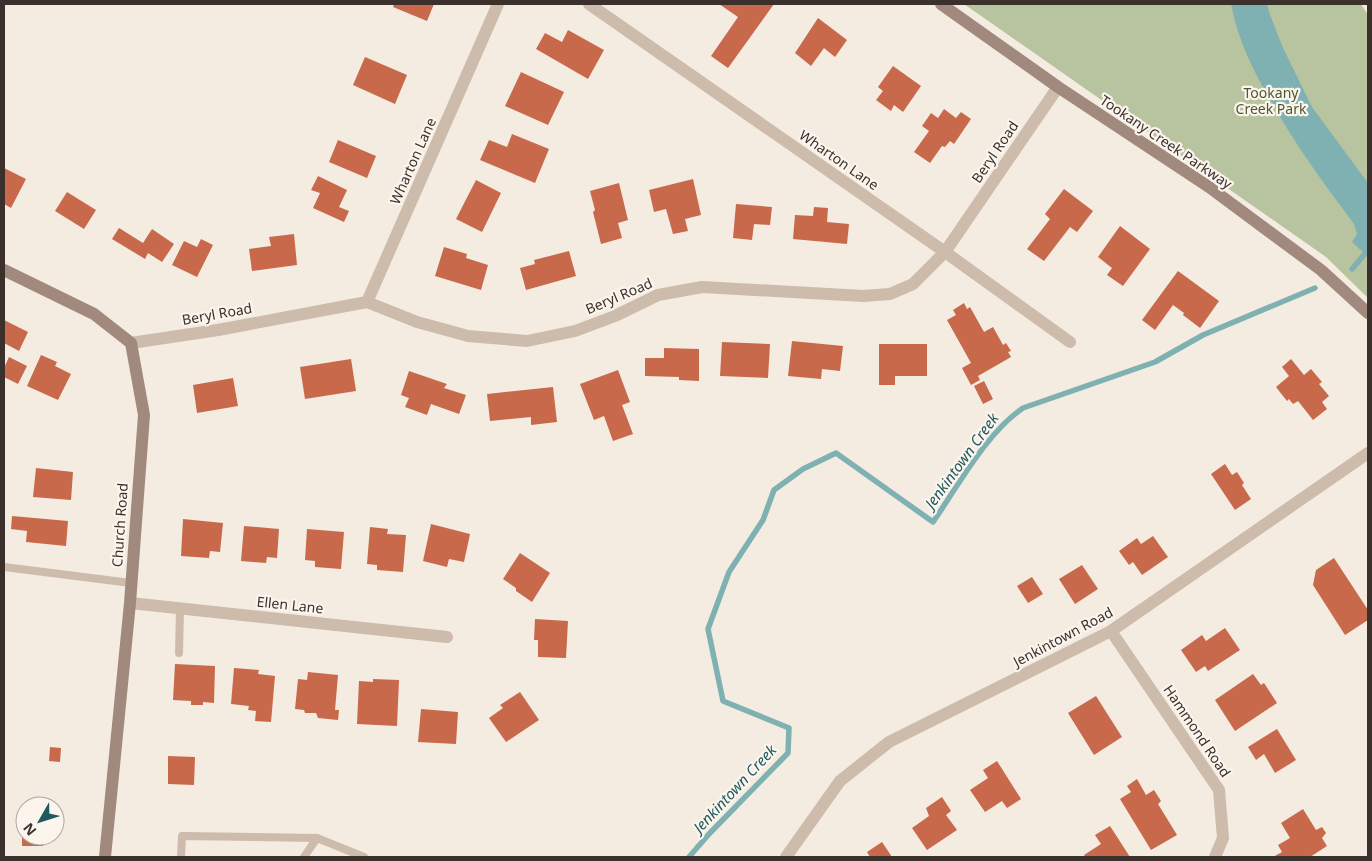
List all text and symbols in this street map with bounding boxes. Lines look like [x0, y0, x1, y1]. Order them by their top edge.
park label: Tookany Creek Park [1236, 83, 1307, 118]
street label: Tookany Creek Parkway [1097, 90, 1237, 193]
street label: Wharton Lane [385, 114, 440, 207]
street label: Beryl Road [967, 117, 1022, 186]
street label: Wharton Lane [796, 125, 883, 194]
street label: Beryl Road [583, 273, 655, 318]
street label: Beryl Road [180, 298, 253, 329]
water label: Jenkintown Creek [918, 408, 1003, 515]
street label: Church Road [107, 482, 132, 568]
street label: Ellen Lane [256, 592, 324, 617]
street label: Jenkintown Road [1008, 602, 1116, 672]
street label: Hammond Road [1160, 681, 1235, 781]
water label: Jenkintown Creek [686, 740, 781, 839]
north arrow [15, 796, 65, 846]
text: N [19, 819, 40, 840]

